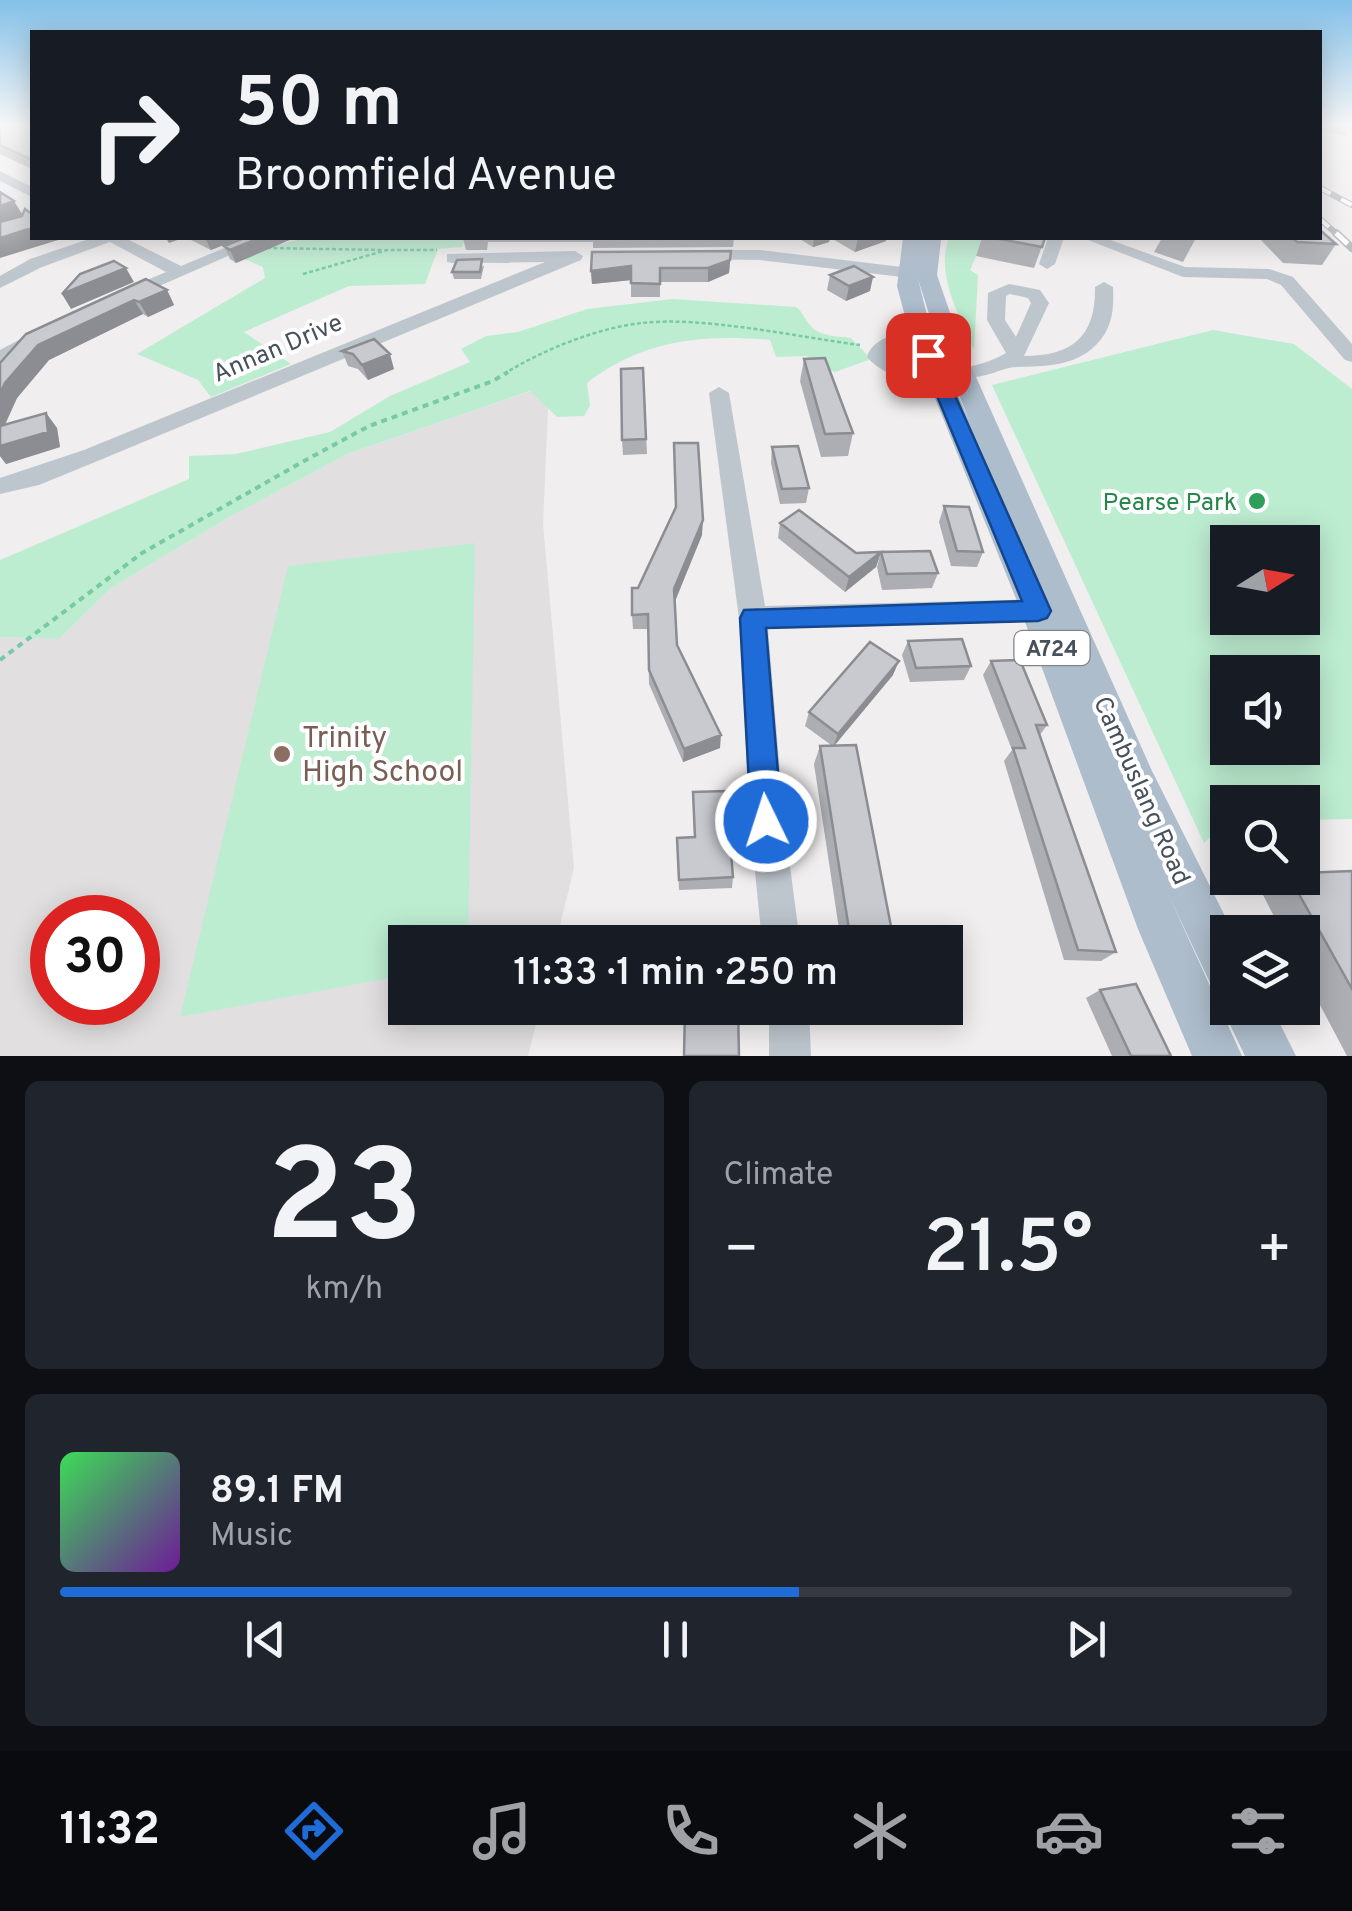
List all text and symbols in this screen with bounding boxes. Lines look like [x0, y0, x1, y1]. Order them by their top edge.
text: 50 m [235, 62, 402, 151]
icon: right [70, 70, 200, 200]
text: Broomfield Avenue [235, 149, 617, 206]
street label: Annan Drive [208, 308, 348, 391]
pin [886, 313, 971, 398]
icon: arrive [901, 328, 956, 383]
place label: Pearse Park [1102, 488, 1237, 520]
marker: Pearse Park [1246, 490, 1268, 512]
north arrow [1210, 525, 1320, 635]
map controls [1210, 525, 1320, 1025]
road number: A724 [1014, 631, 1090, 665]
button: sound [1210, 655, 1320, 765]
street label: Cambuslang Road [1084, 692, 1196, 890]
place label: Trinity High School [302, 721, 463, 792]
marker: Trinity High School [271, 743, 293, 765]
position arrow [714, 769, 818, 873]
button: search [1210, 785, 1320, 895]
speed limit sign: 30 [30, 895, 160, 1025]
button: layers [1210, 915, 1320, 1025]
text: 11:33 · 1 min · 250 m [513, 950, 838, 999]
text: 23 [266, 1122, 423, 1287]
text: Climate [724, 1156, 833, 1196]
text: 21.5° [923, 1204, 1093, 1299]
text: − [724, 1217, 759, 1287]
text: + [1257, 1217, 1292, 1287]
text: km/h [305, 1270, 383, 1310]
text: 89.1 FM [210, 1468, 344, 1517]
text: Music [210, 1517, 293, 1557]
icon: previous [238, 1612, 293, 1667]
icon: pause [648, 1612, 703, 1667]
icon: next [1059, 1612, 1114, 1667]
icon: directions [279, 1796, 349, 1866]
icon: music [467, 1796, 537, 1866]
icon: phone [656, 1796, 726, 1866]
icon: climate [845, 1796, 915, 1866]
icon: car [1034, 1796, 1104, 1866]
icon: filters [1223, 1796, 1293, 1866]
text: 11:32 [59, 1803, 160, 1860]

